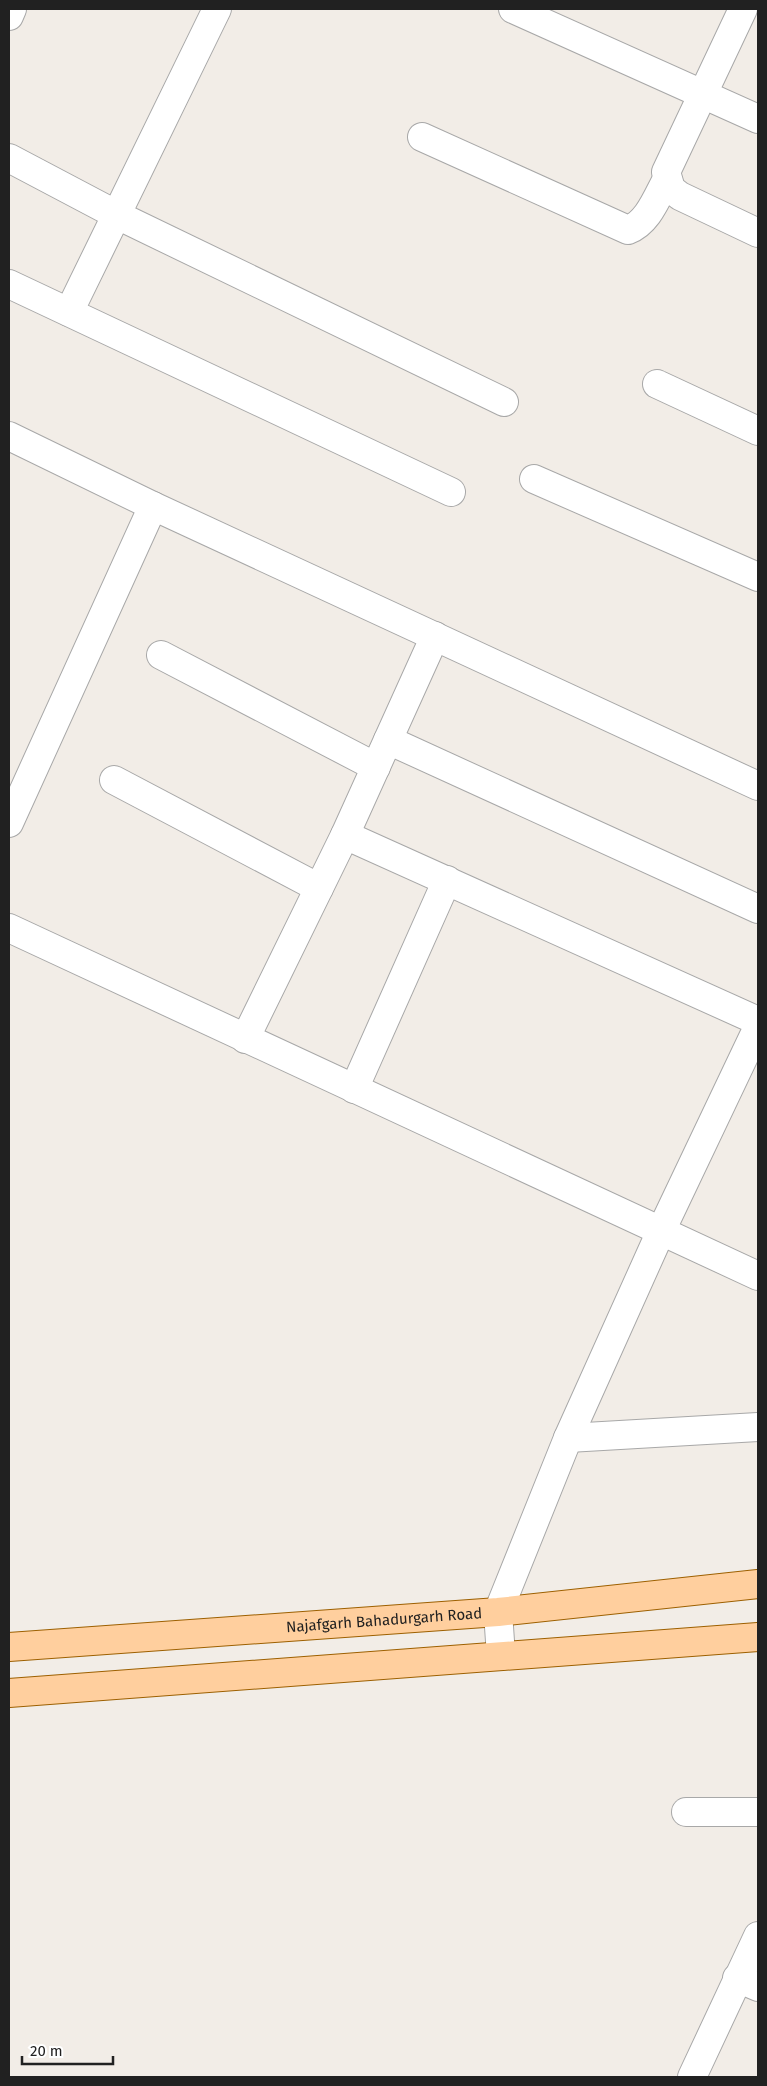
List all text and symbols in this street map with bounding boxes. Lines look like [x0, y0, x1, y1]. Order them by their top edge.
street label: Najafgarh Bahadurgarh Road [285, 1604, 483, 1636]
scale bar [22, 2034, 114, 2066]
text: 20 m [30, 2042, 63, 2060]

